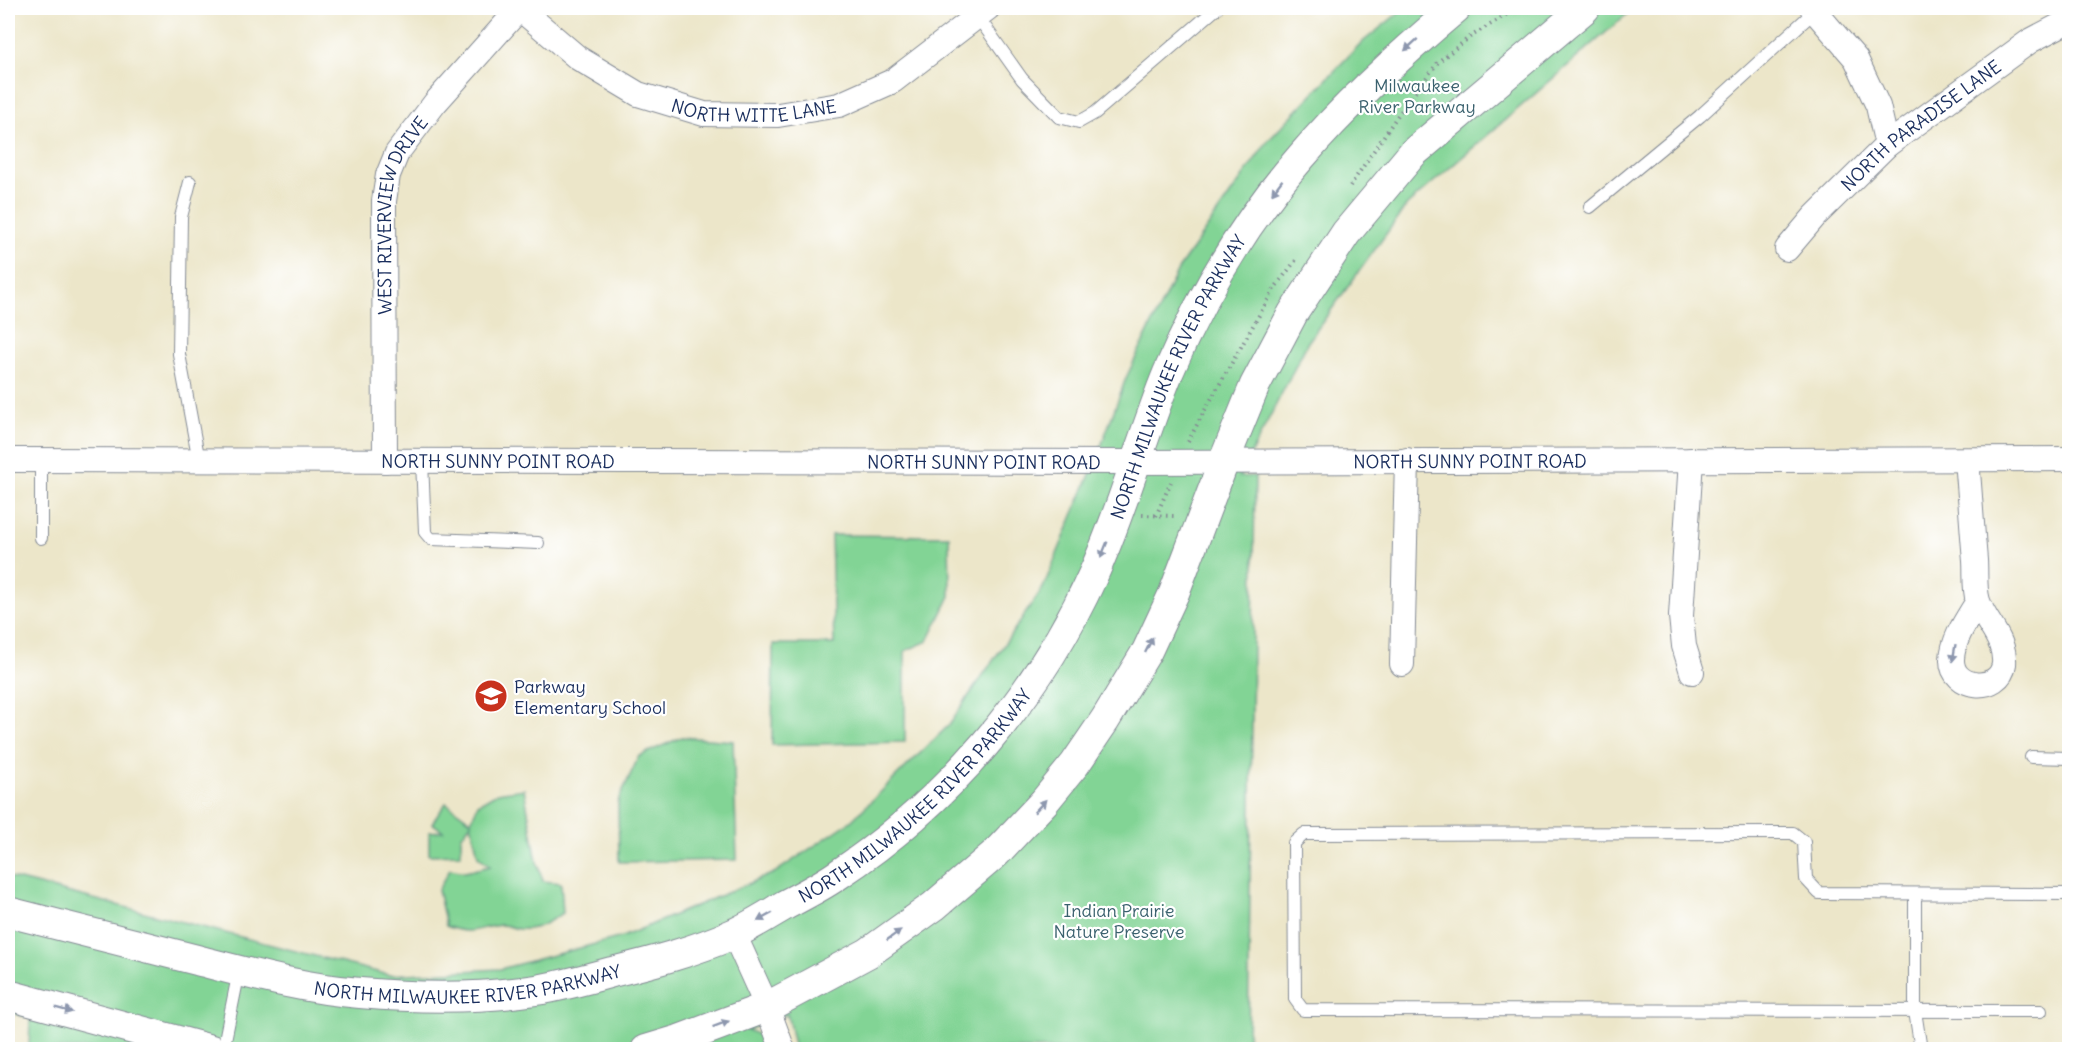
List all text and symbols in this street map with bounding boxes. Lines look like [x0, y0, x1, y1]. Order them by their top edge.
one-way arrow [1404, 38, 1419, 52]
street label: NORTH PARADISE LANE [1836, 55, 2005, 196]
park label: Milwaukee River Parkway [1358, 74, 1476, 118]
street label: NORTH WITTE LANE [669, 93, 838, 126]
street label: WEST RIVERVIEW DRIVE [372, 111, 433, 315]
one-way arrow [1272, 179, 1284, 194]
street label: NORTH MILWAUKEE RIVER PARKWAY [1105, 230, 1251, 522]
street label: NORTH SUNNY POINT ROAD [381, 449, 615, 473]
street label: NORTH SUNNY POINT ROAD [1353, 449, 1587, 473]
street label: NORTH SUNNY POINT ROAD [867, 450, 1101, 473]
one-way arrow [1099, 541, 1108, 559]
one-way arrow [1145, 637, 1154, 654]
one-way arrow [1949, 644, 1958, 663]
place label: Parkway Elementary School [514, 675, 666, 719]
school or university icon: Parkway Elementary School [473, 678, 509, 714]
street label: NORTH MILWAUKEE RIVER PARKWAY [794, 684, 1036, 907]
one-way arrow [1033, 799, 1046, 814]
park label: Indian Prairie Nature Preserve [1054, 899, 1184, 943]
one-way arrow [757, 911, 773, 922]
one-way arrow [886, 929, 901, 941]
street label: NORTH MILWAUKEE RIVER PARKWAY [312, 959, 623, 1008]
one-way arrow [55, 1005, 73, 1015]
one-way arrow [713, 1019, 731, 1029]

